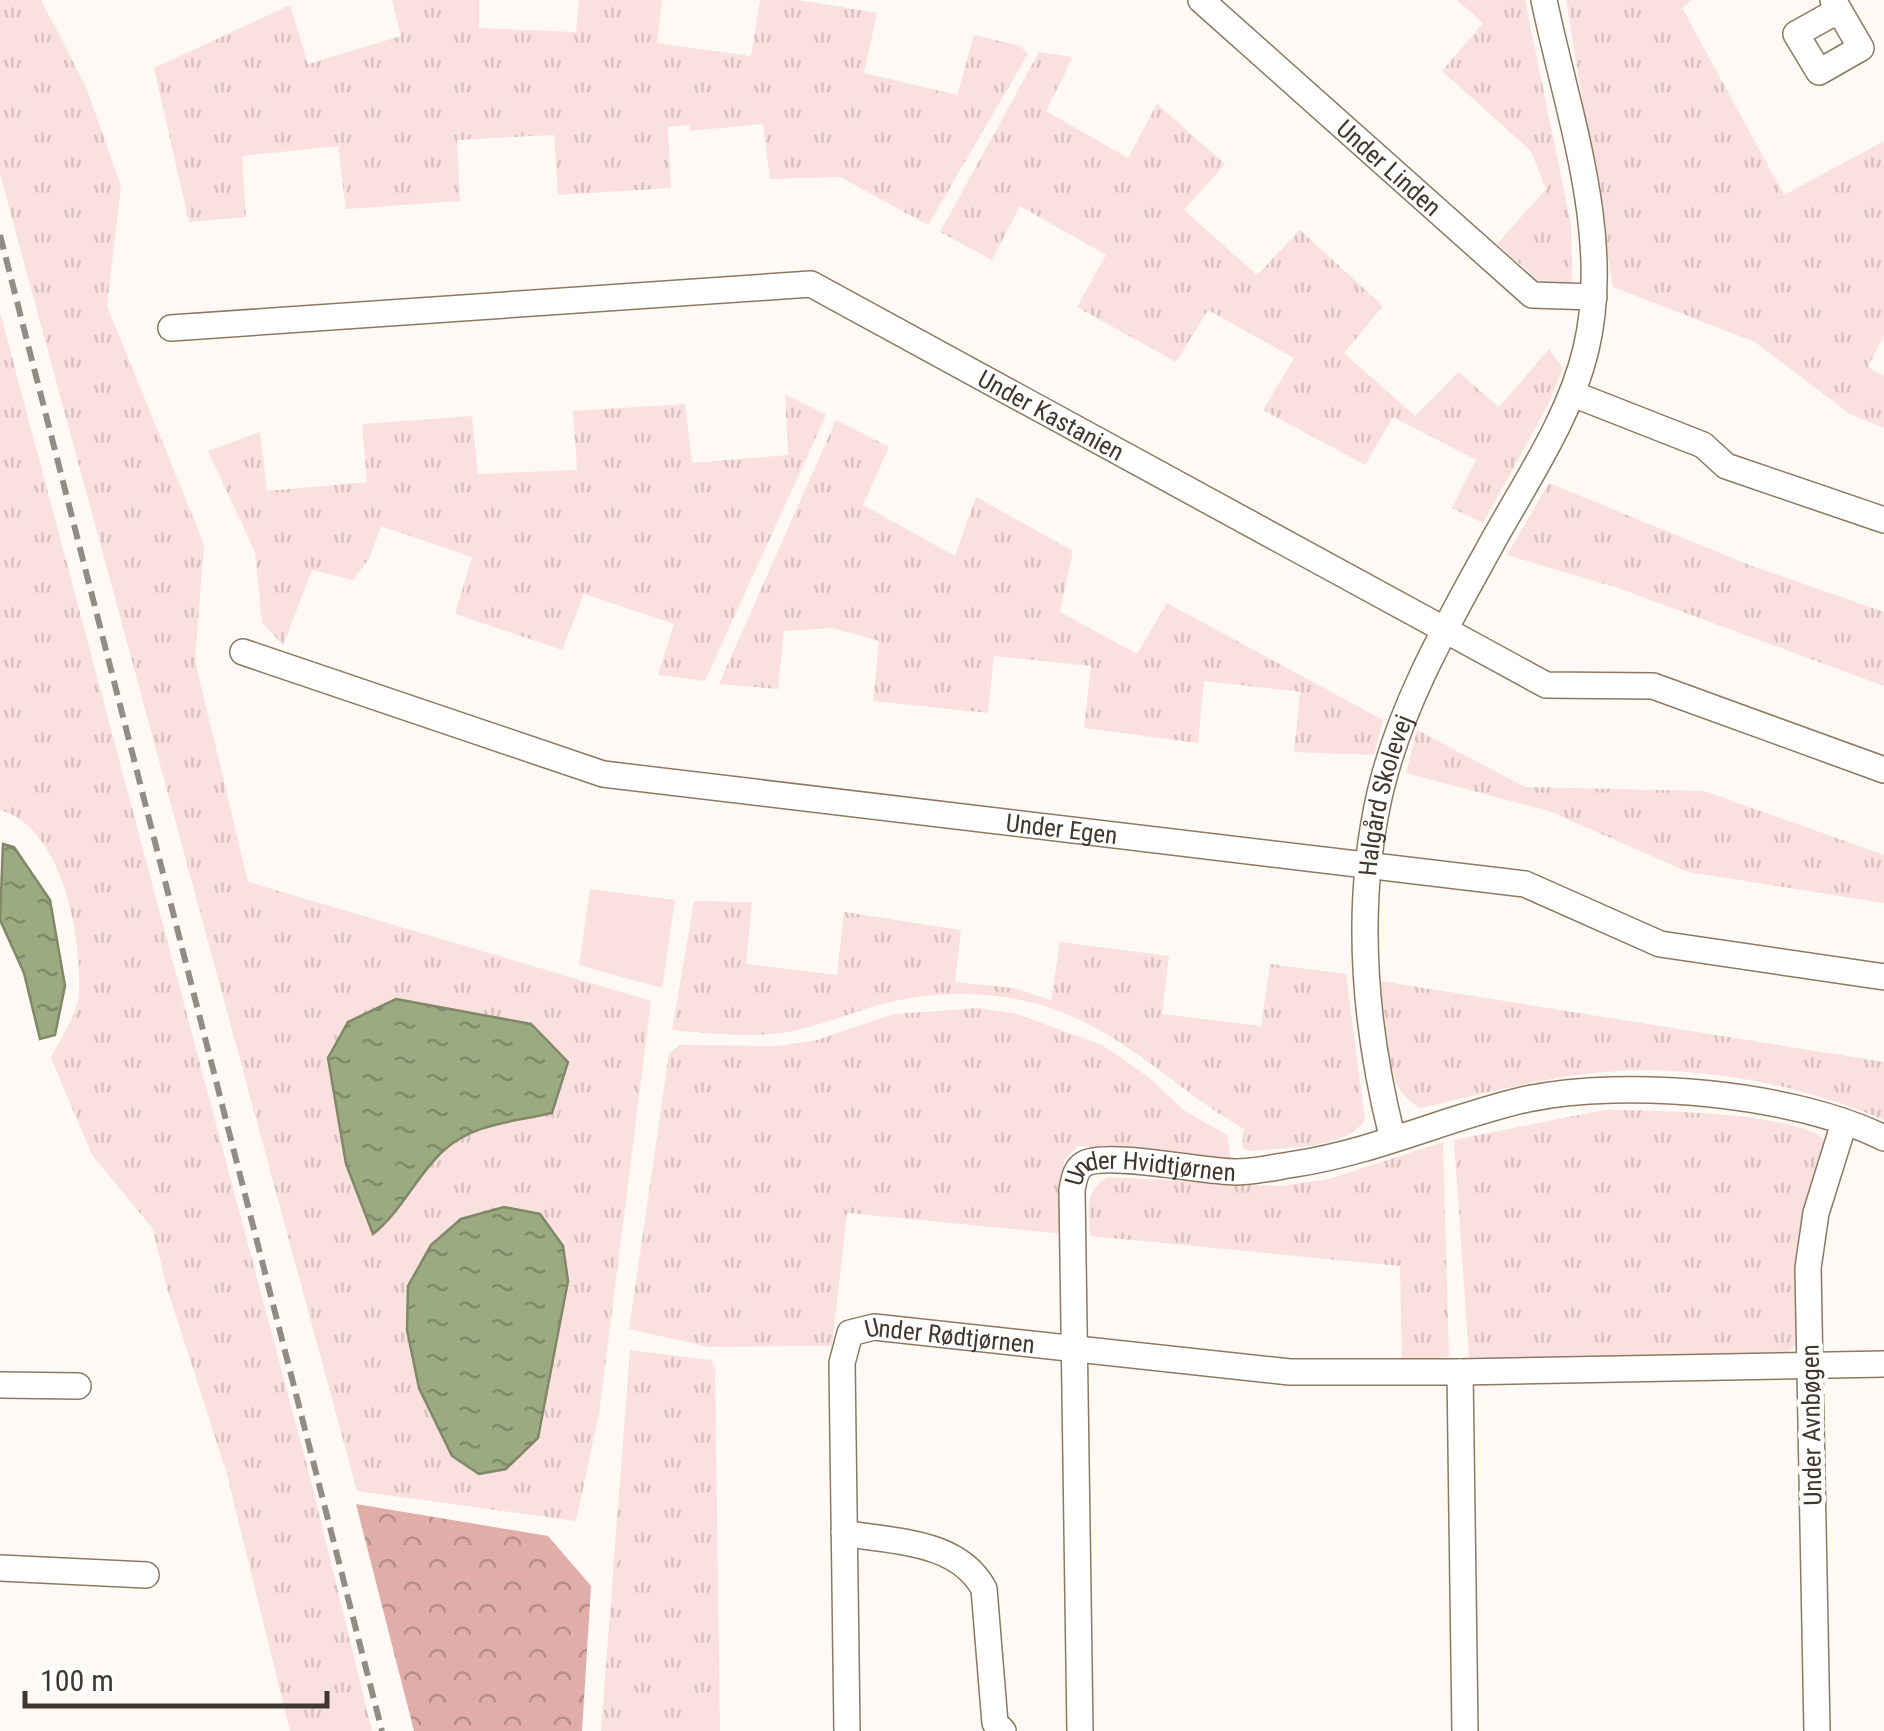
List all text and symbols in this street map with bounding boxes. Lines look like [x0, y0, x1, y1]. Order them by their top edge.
street label: Under Linden [1331, 114, 1447, 222]
street label: Under Kastanien [973, 364, 1129, 467]
street label: Halgård Skolevej [1353, 711, 1419, 877]
street label: Under Egen [1004, 808, 1119, 850]
street label: Under Hvidtjørnen [1059, 1146, 1237, 1189]
street label: Under Rødtjørnen [862, 1312, 1036, 1359]
street label: Under Avnbøgen [1796, 1344, 1827, 1506]
scale bar [25, 1646, 328, 1708]
text: 100 m [40, 1663, 114, 1698]

